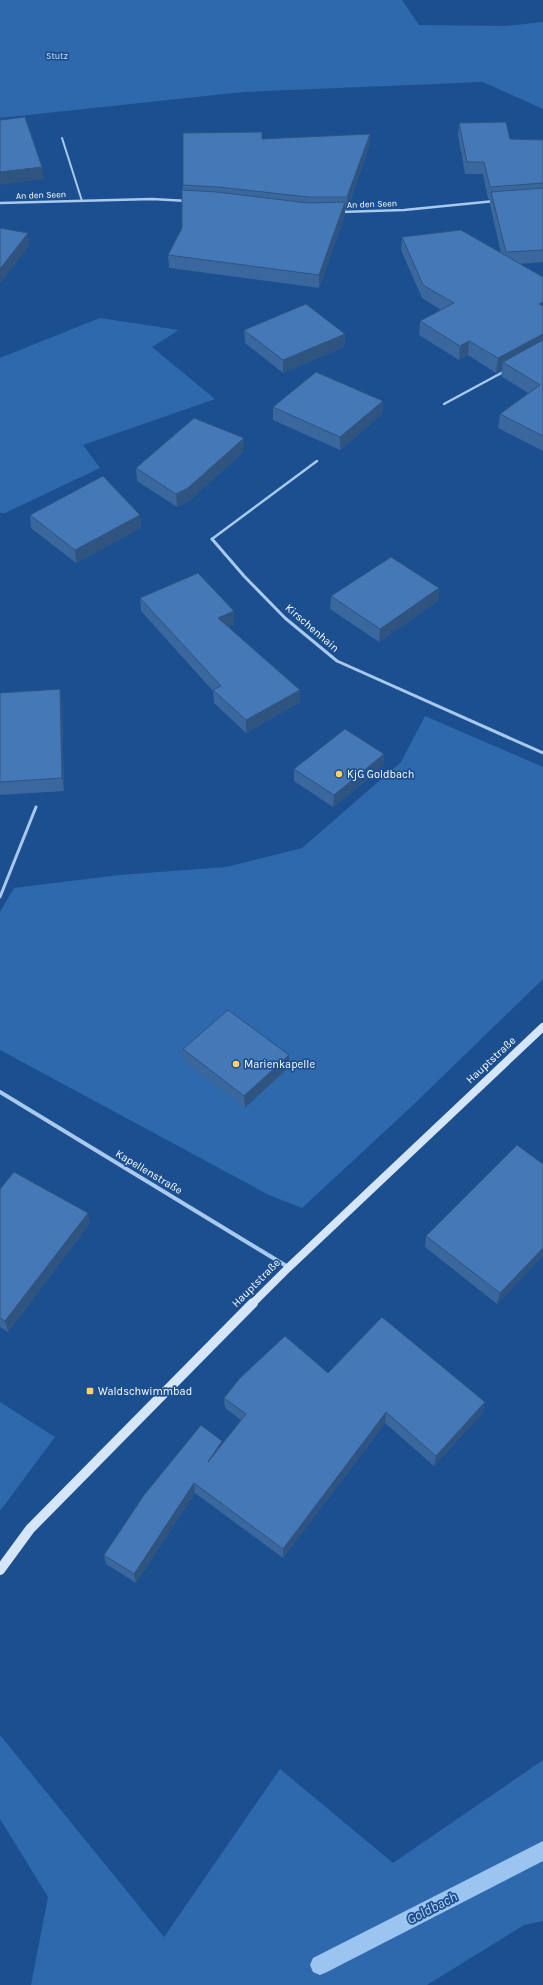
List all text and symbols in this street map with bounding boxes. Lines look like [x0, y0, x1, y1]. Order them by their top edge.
park label: Stutz [46, 51, 68, 61]
street label: An den Seen [16, 189, 66, 201]
street label: An den Seen [347, 198, 397, 210]
street label: Kirschenhain [282, 601, 342, 655]
place label: KjG Goldbach [347, 768, 414, 781]
marker: KjG Goldbach [334, 769, 344, 779]
street label: Hauptstraße [464, 1034, 519, 1086]
place label: Marienkapelle [244, 1058, 315, 1071]
marker: Marienkapelle [231, 1059, 241, 1069]
street label: Kapellenstraße [113, 1147, 185, 1197]
street label: Hauptstraße [229, 1256, 283, 1310]
place label: Waldschwimmbad [98, 1385, 192, 1398]
marker: Waldschwimmbad [85, 1386, 95, 1396]
water label: Goldbach [404, 1888, 460, 1928]

